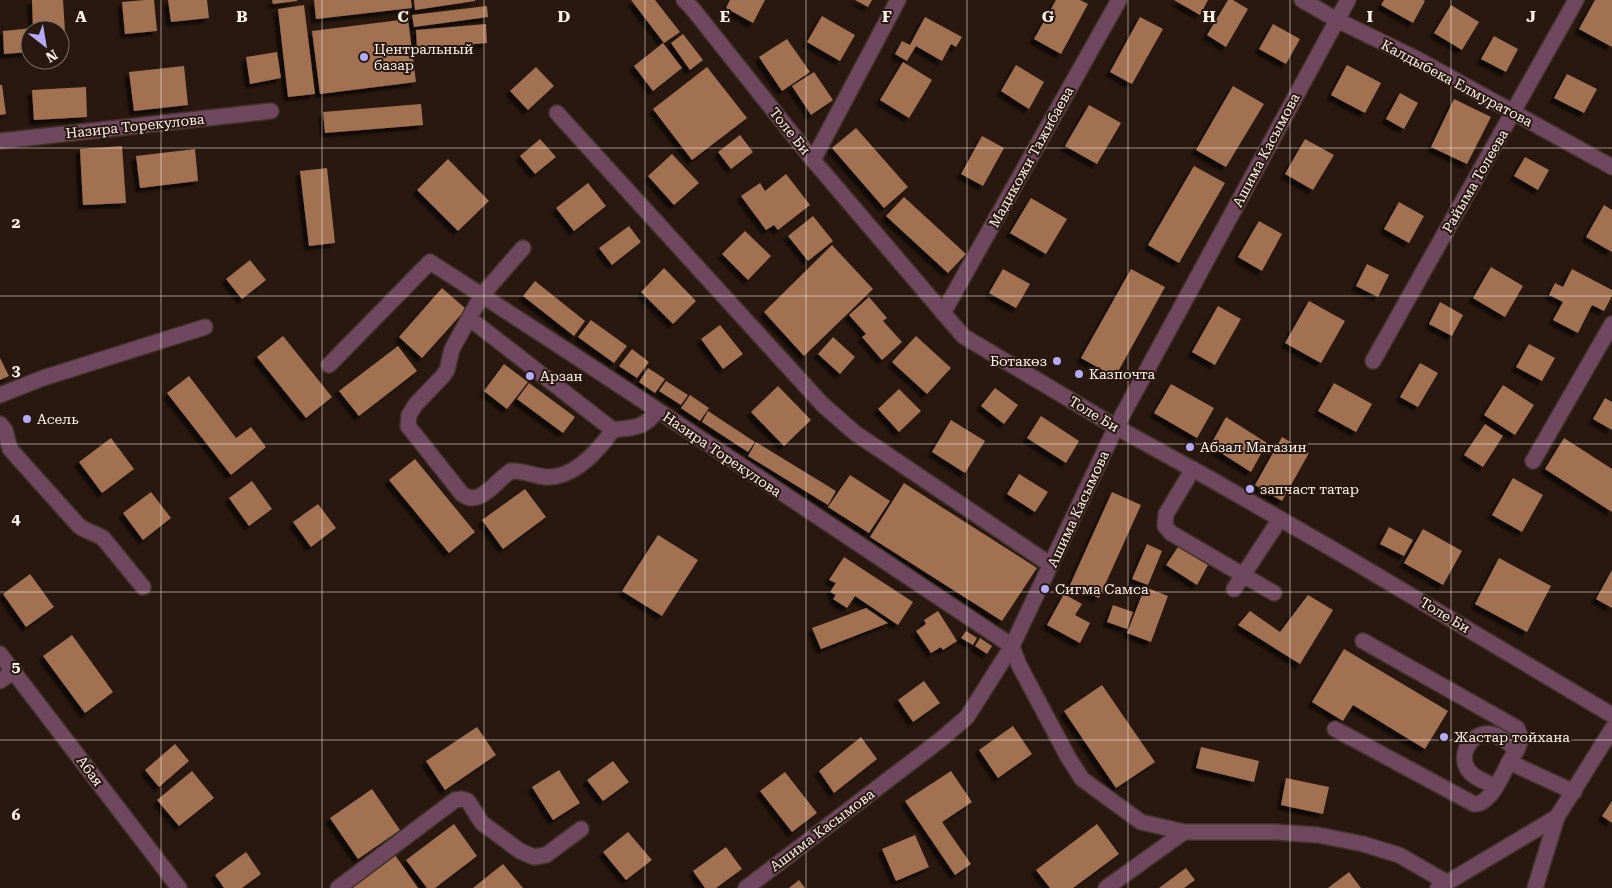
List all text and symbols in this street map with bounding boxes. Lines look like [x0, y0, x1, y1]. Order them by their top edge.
text: A [75, 7, 87, 26]
text: B [236, 7, 248, 26]
text: C [397, 7, 409, 26]
text: D [558, 7, 571, 26]
text: E [720, 7, 730, 26]
text: F [882, 7, 892, 26]
text: G [1042, 7, 1055, 26]
text: H [1202, 7, 1216, 26]
text: I [1367, 7, 1373, 26]
text: J [1526, 7, 1536, 26]
north arrow [20, 20, 70, 70]
street label: Калдыбека Елмуратова [1379, 36, 1536, 130]
place label: Центральный базар [374, 41, 473, 73]
text: N [43, 47, 60, 66]
marker: Центральный базар [358, 51, 370, 63]
street label: Мадикожи Тажибаева [986, 83, 1077, 230]
street label: Ашима Касымова [1229, 90, 1303, 210]
street label: Толе Би [766, 104, 814, 158]
street label: Назира Торекулова [65, 111, 206, 141]
street label: Райыма Толеева [1439, 126, 1511, 235]
text: 2 [12, 213, 21, 232]
place label: Ботакөз [990, 353, 1047, 369]
marker: Ботакөз [1051, 355, 1063, 367]
text: 3 [12, 361, 21, 380]
place label: Казпочта [1089, 366, 1156, 382]
place label: Арзан [540, 368, 583, 384]
marker: Казпочта [1073, 368, 1085, 380]
marker: Арзан [524, 370, 536, 382]
street label: Толе Би [1066, 393, 1122, 435]
street label: Назира Торекулова [660, 408, 785, 500]
place label: Асель [37, 411, 79, 427]
marker: Асель [21, 413, 33, 425]
place label: Абзал Магазин [1200, 439, 1307, 455]
marker: Абзал Магазин [1184, 441, 1196, 453]
street label: Ашима Касымова [1044, 448, 1112, 570]
place label: запчаст татар [1260, 481, 1359, 497]
marker: запчаст татар [1244, 483, 1256, 495]
text: 4 [12, 509, 21, 528]
place label: Сигма Самса [1055, 581, 1149, 597]
marker: Сигма Самса [1039, 583, 1051, 595]
street label: Толе Би [1417, 594, 1473, 636]
text: 5 [12, 657, 21, 676]
place label: Жастар тойхана [1454, 729, 1570, 745]
marker: Жастар тойхана [1438, 731, 1450, 743]
street label: Абая [73, 753, 107, 789]
street label: Ашима Касымова [767, 785, 878, 874]
text: 6 [12, 805, 21, 824]

